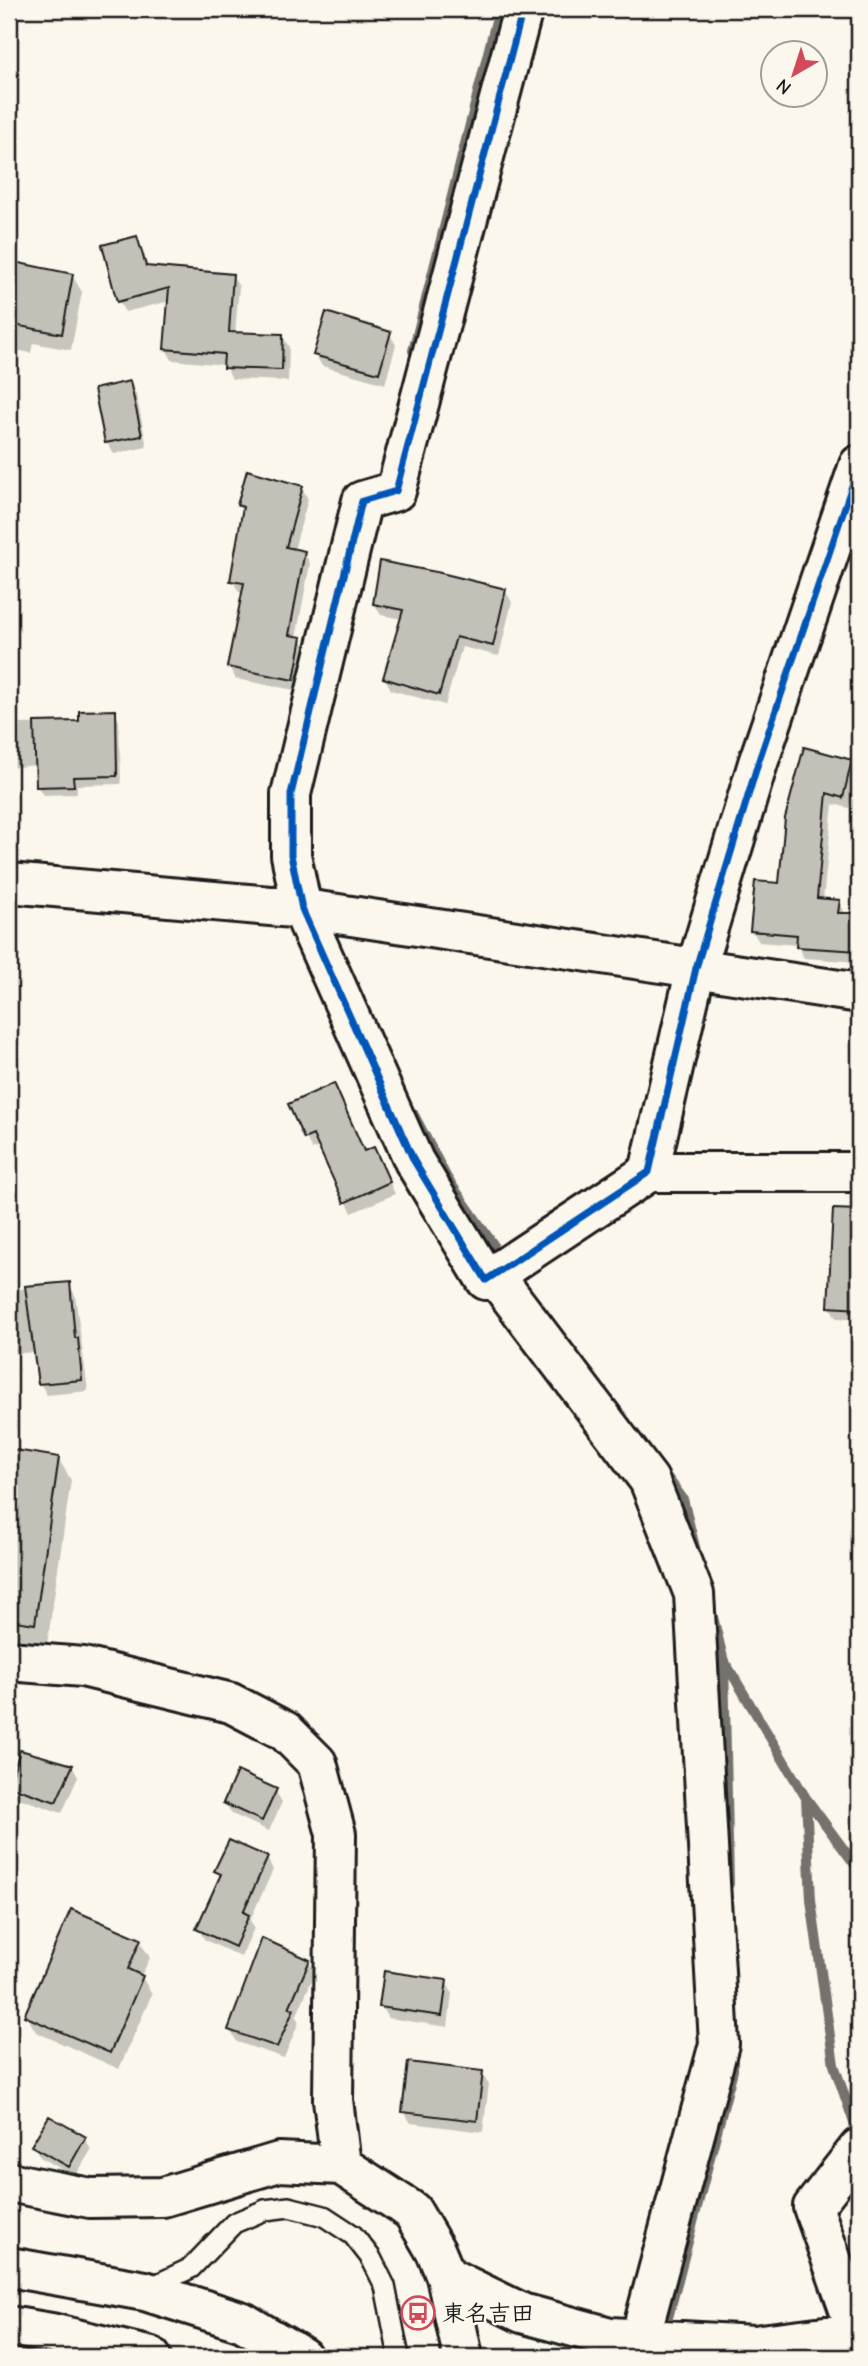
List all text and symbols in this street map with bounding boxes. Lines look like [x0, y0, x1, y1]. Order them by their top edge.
north arrow [760, 38, 830, 108]
text: N [772, 74, 796, 99]
bus stop icon: 東名吉田 [399, 2294, 437, 2332]
place label: 東名吉田 [442, 2300, 534, 2327]

